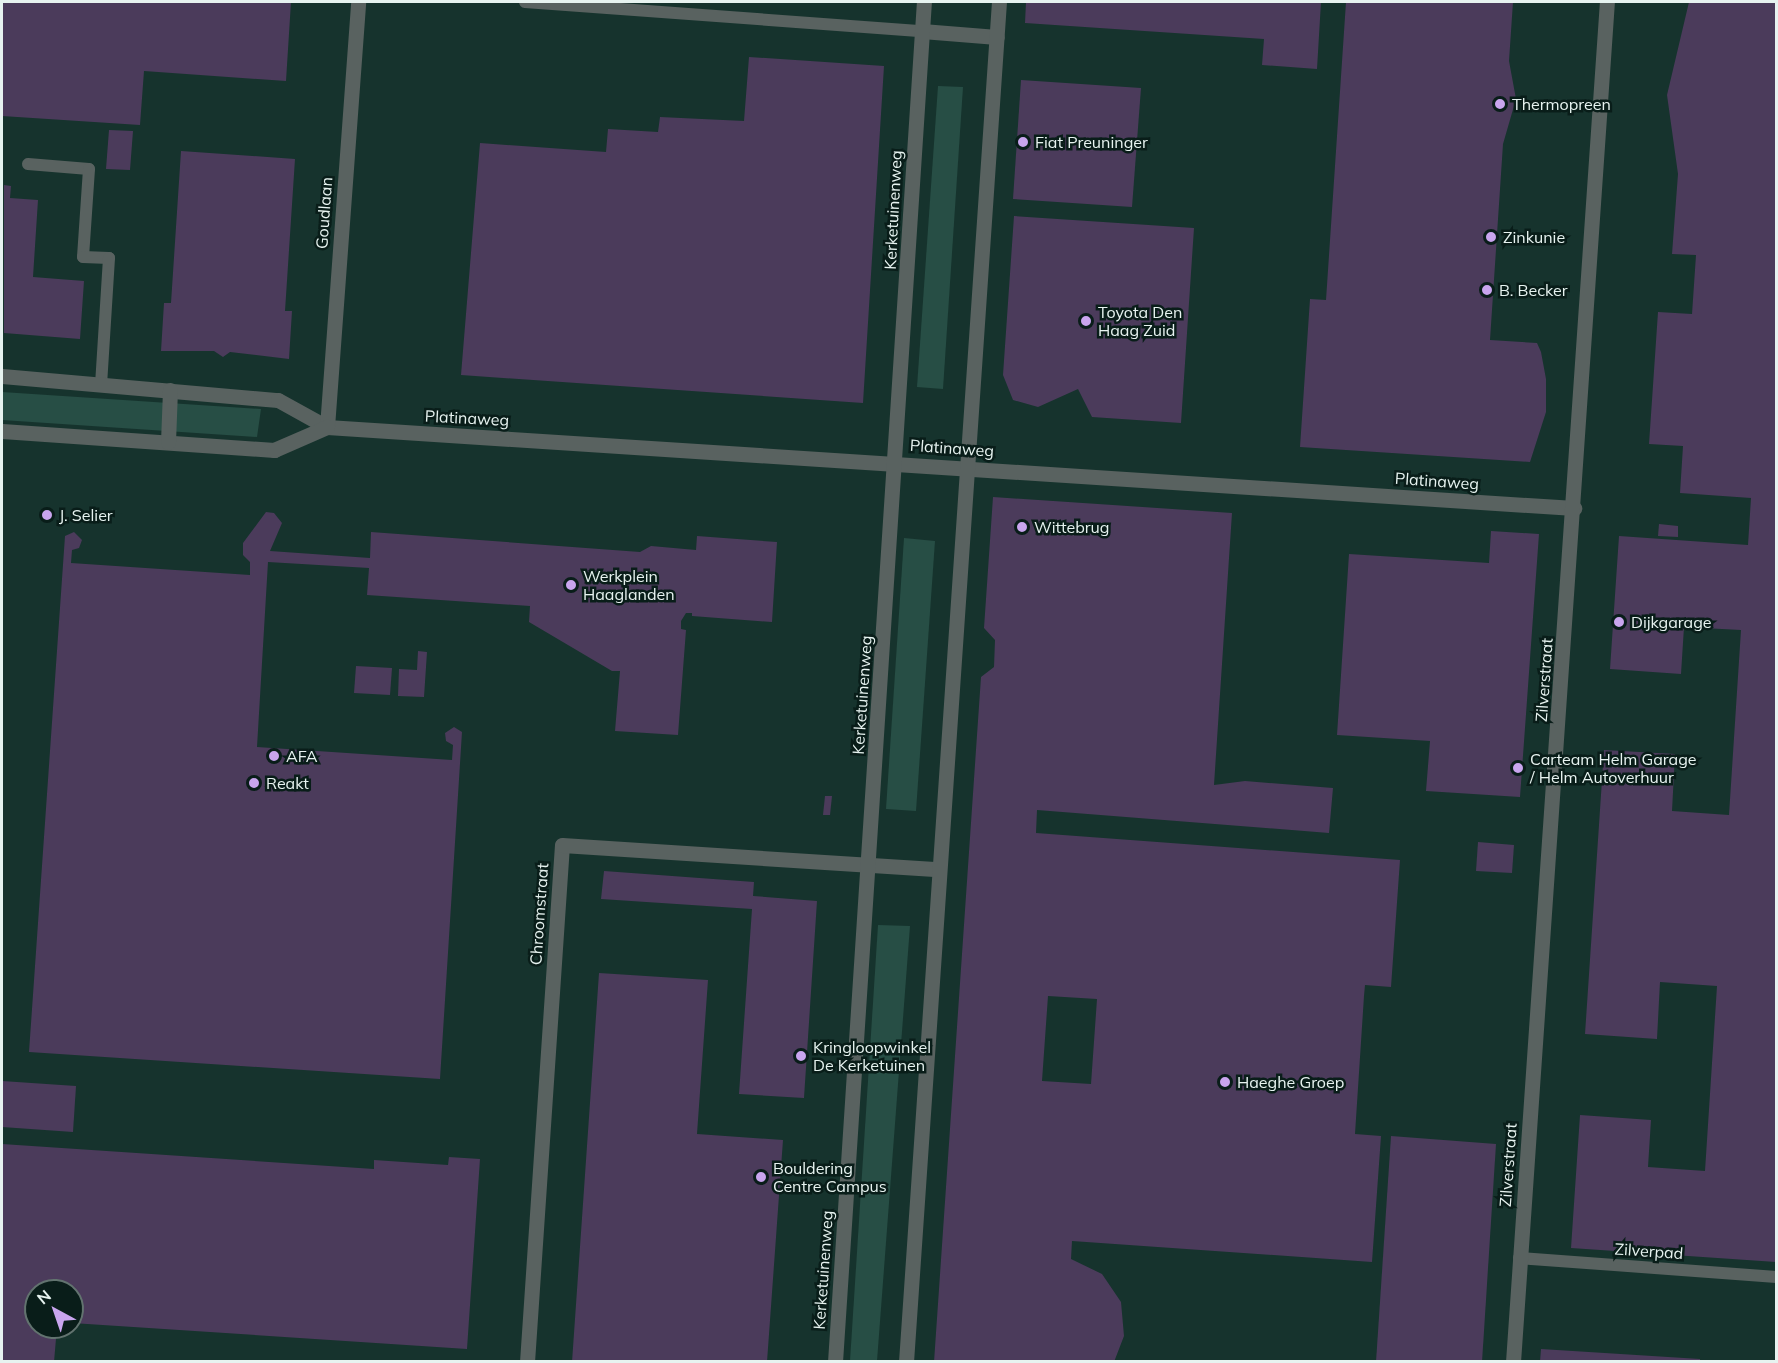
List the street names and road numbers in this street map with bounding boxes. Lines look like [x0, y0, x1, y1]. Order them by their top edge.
street label: Kerketuinenweg [880, 150, 906, 270]
street label: Goudlaan [312, 176, 336, 250]
street label: Platinaweg [424, 406, 510, 430]
street label: Platinaweg [909, 435, 995, 461]
street label: Platinaweg [1394, 468, 1480, 494]
street label: Kerketuinenweg [848, 635, 876, 755]
street label: Zilverstraat [1531, 637, 1557, 723]
street label: Chroomstraat [526, 862, 552, 966]
street label: Zilverstraat [1495, 1122, 1521, 1208]
street label: Kerketuinenweg [809, 1210, 837, 1330]
street label: Zilverpad [1614, 1239, 1684, 1263]

